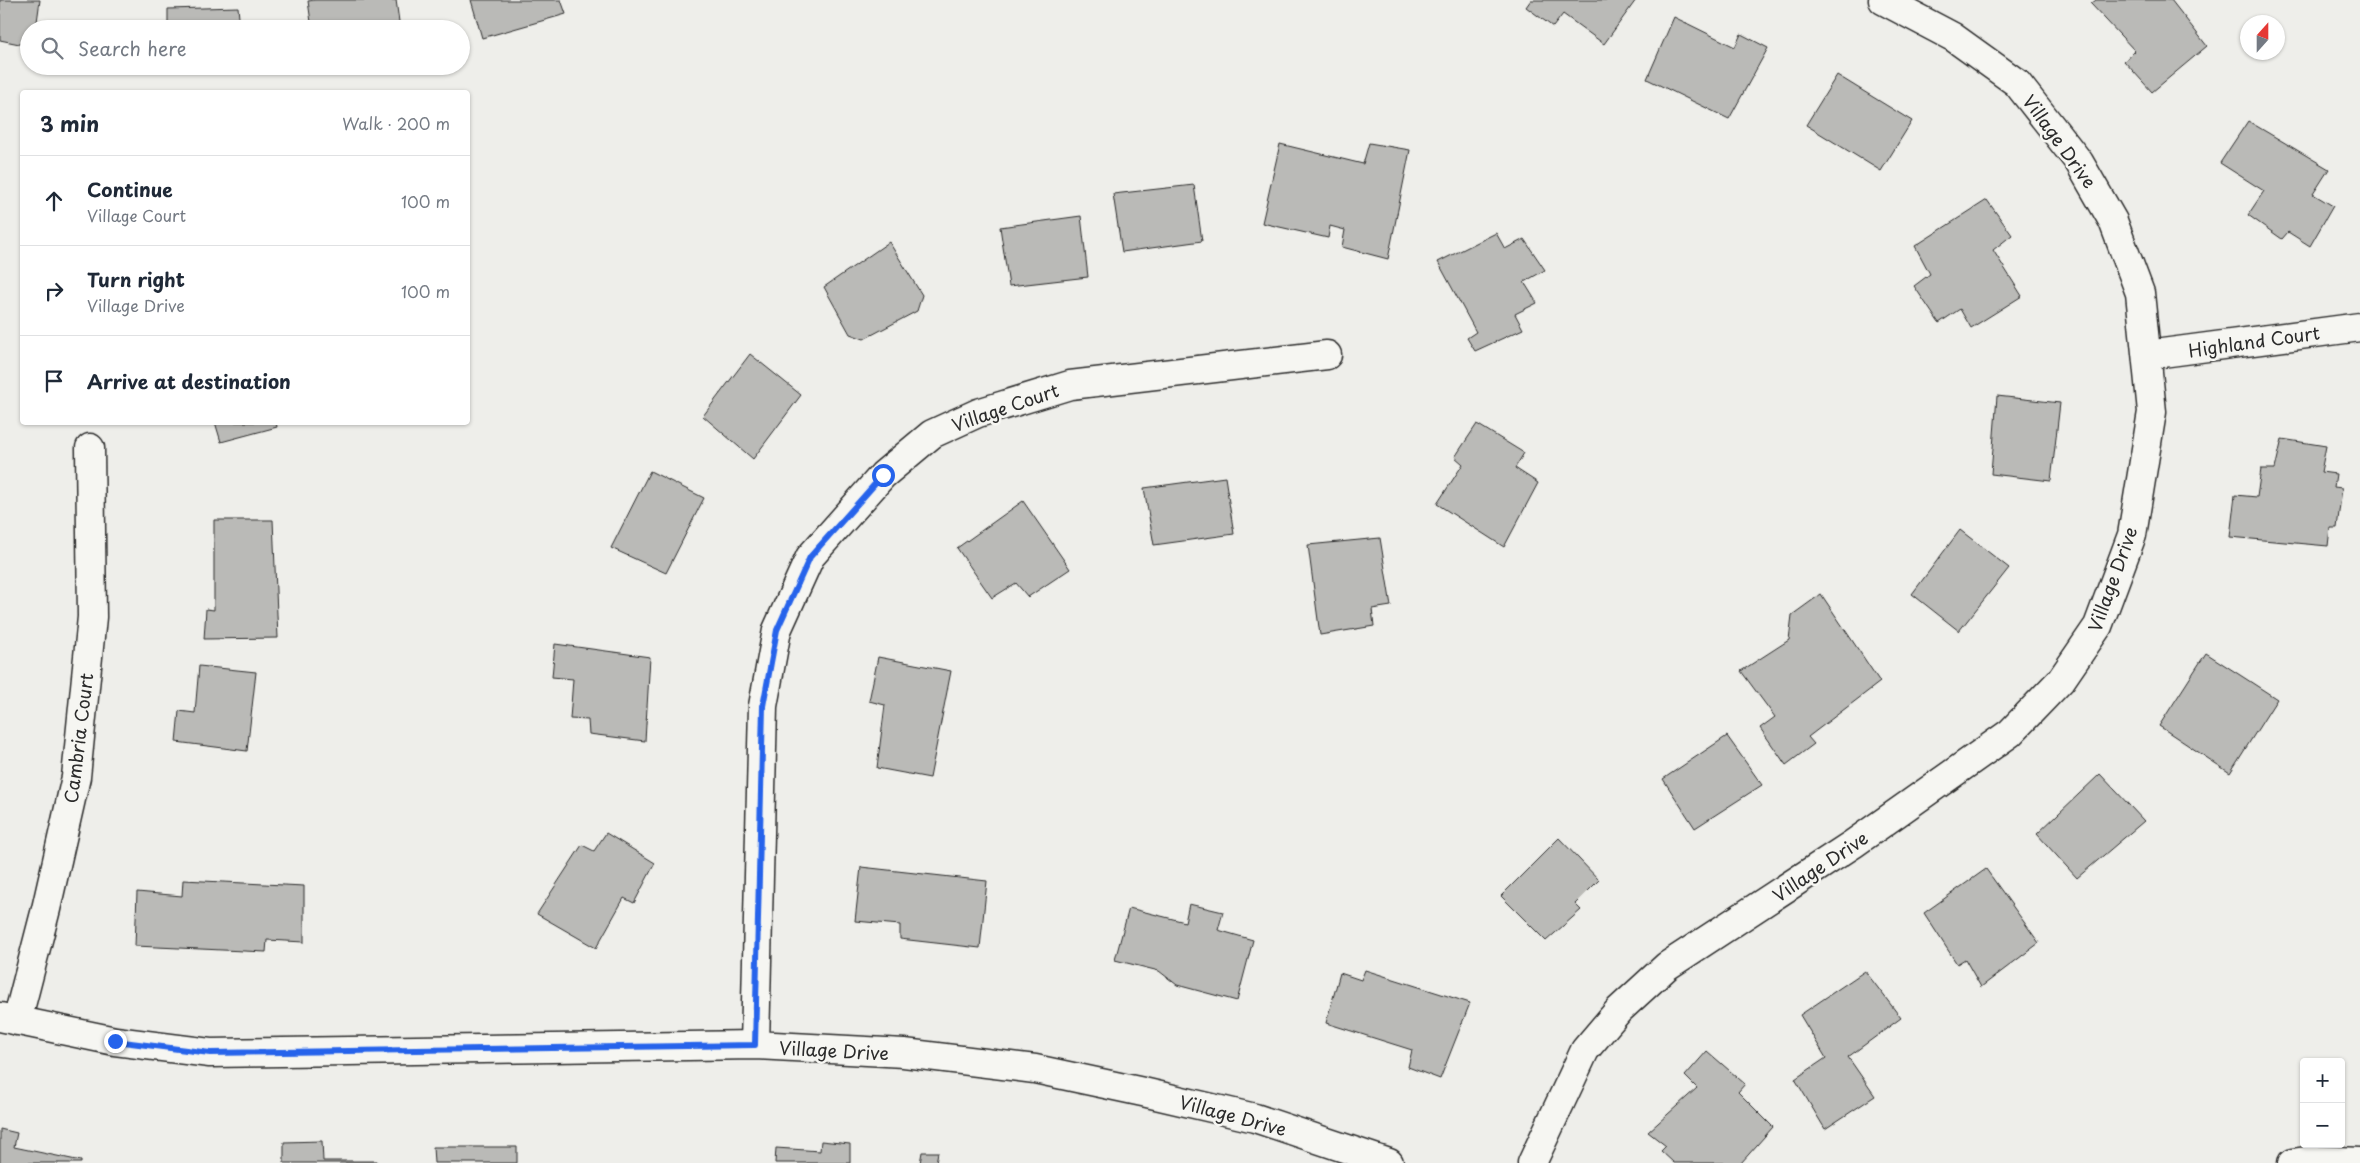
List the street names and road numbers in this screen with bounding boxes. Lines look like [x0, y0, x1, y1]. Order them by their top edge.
street label: Village Drive [2017, 89, 2103, 193]
street label: Highland Court [2187, 318, 2321, 364]
street label: Village Court [948, 376, 1062, 438]
street label: Village Drive [2081, 523, 2143, 635]
street label: Cambria Court [57, 671, 99, 805]
street label: Village Drive [1767, 824, 1873, 908]
street label: Village Drive [778, 1034, 890, 1066]
street label: Village Drive [1176, 1088, 1290, 1142]

